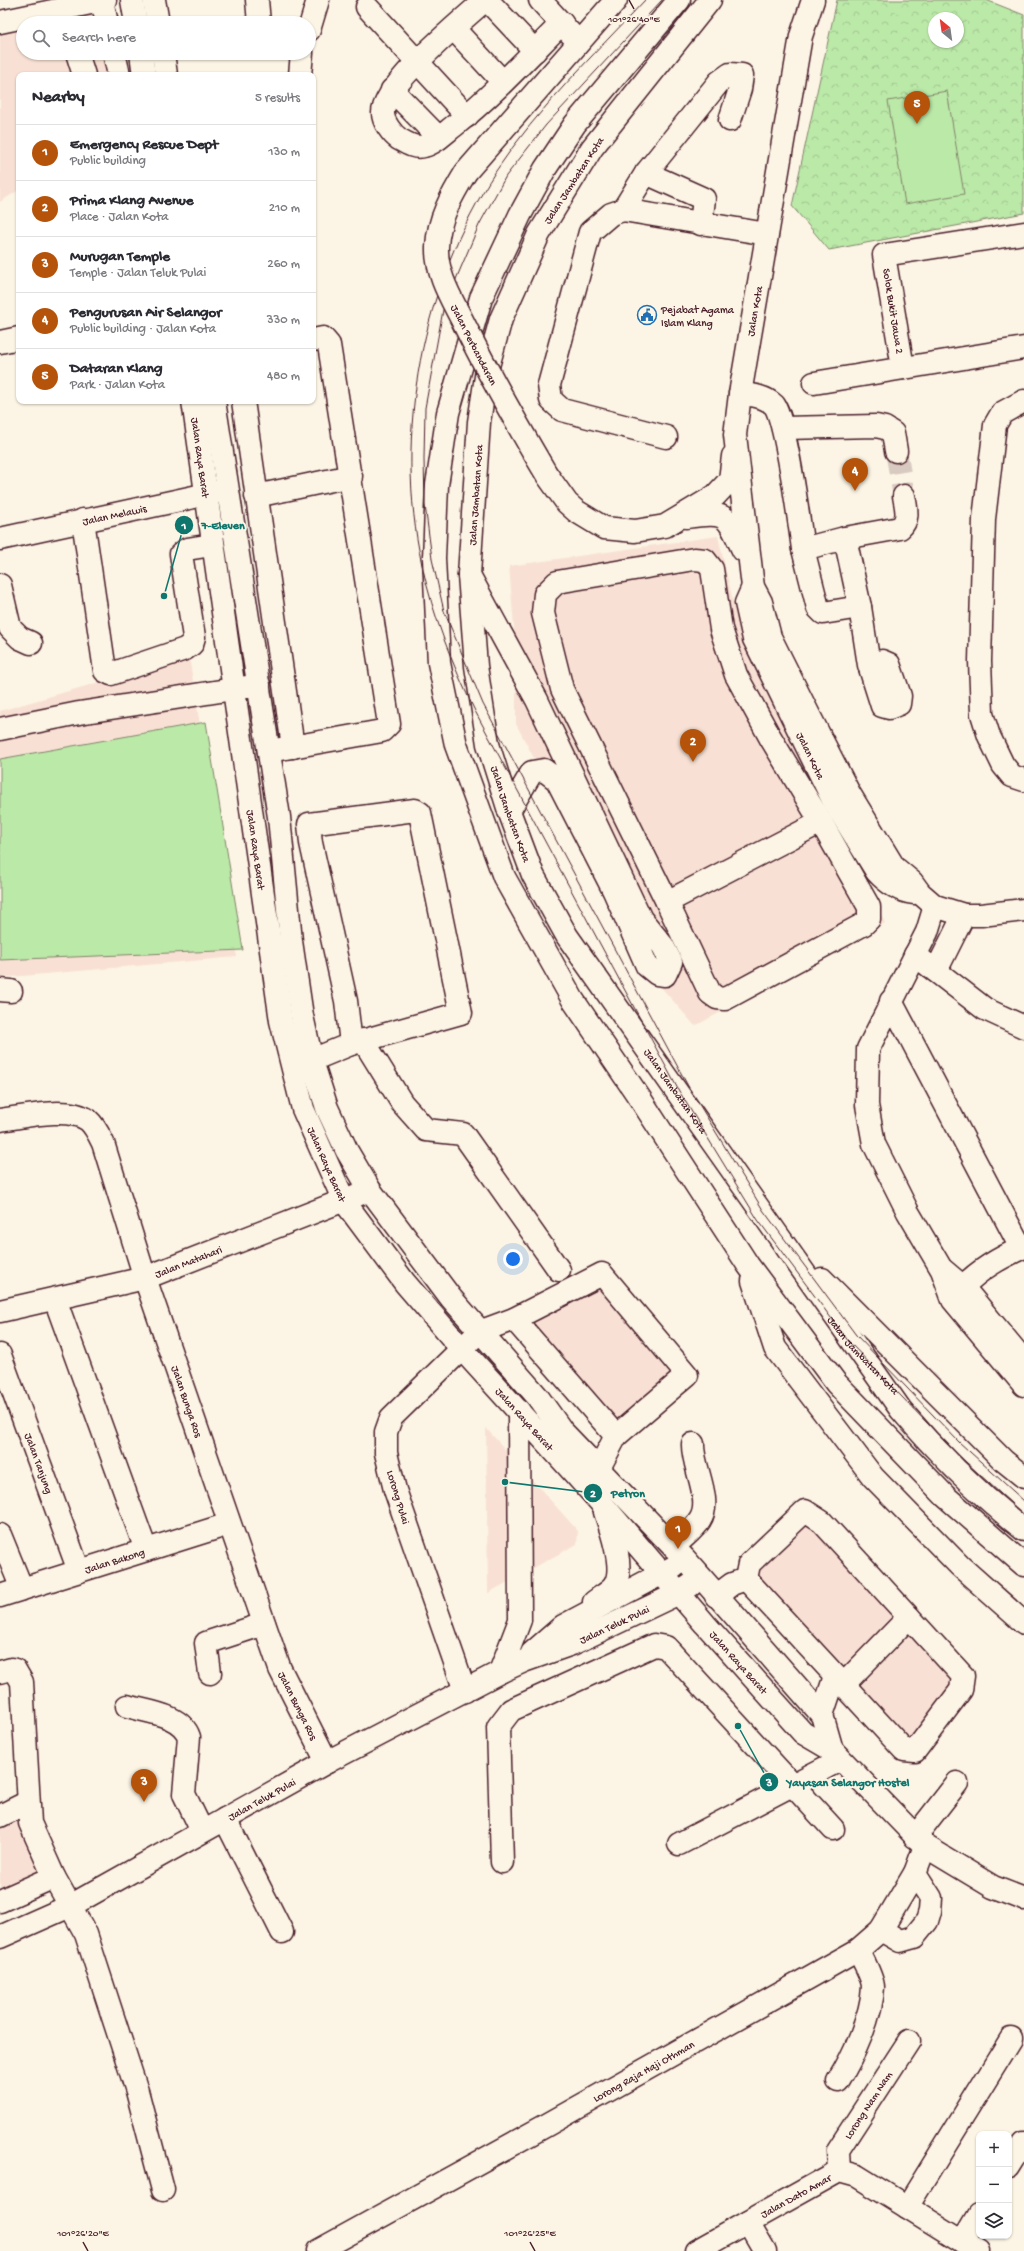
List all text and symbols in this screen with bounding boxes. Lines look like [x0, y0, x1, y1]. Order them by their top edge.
north arrow [928, 12, 964, 48]
text: 101°26'40"E [607, 14, 661, 26]
search box [16, 16, 316, 60]
icon: search [30, 27, 52, 49]
text: Search here [62, 29, 136, 47]
text: Nearby [32, 88, 85, 108]
text: 5 results [255, 91, 300, 106]
pin: 5 [904, 91, 930, 124]
street label: Jalan Jambatan Kota [542, 135, 608, 227]
text: Emergency Rescue Dept [70, 136, 218, 154]
text: 1 [42, 145, 48, 160]
text: 130 m [268, 145, 300, 160]
text: Public building [70, 154, 146, 169]
text: Prima Klang Avenue [70, 192, 194, 210]
text: 2 [42, 201, 48, 216]
text: 210 m [269, 201, 300, 216]
text: Place · Jalan Kota [70, 210, 169, 225]
text: Murugan Temple [70, 248, 170, 266]
text: 3 [42, 257, 48, 272]
text: 260 m [267, 257, 300, 272]
text: Temple · Jalan Teluk Pulai [70, 266, 206, 281]
street label: Solok Bukit Jawa 2 [879, 268, 905, 355]
street label: Jalan Kota [746, 284, 766, 337]
street label: Jalan Perbandaran [447, 303, 499, 389]
text: Pengurusan Air Selangor [70, 304, 222, 322]
public building icon: Pejabat Agama Islam Klang [636, 304, 658, 326]
place label: Pejabat Agama Islam Klang [660, 305, 735, 330]
text: 4 [42, 313, 48, 328]
text: 330 m [267, 313, 300, 328]
text: Public building · Jalan Kota [70, 322, 216, 337]
text: Dataran Klang [70, 360, 162, 378]
text: 5 [42, 369, 48, 384]
text: 480 m [267, 369, 300, 384]
text: Park · Jalan Kota [70, 378, 165, 393]
street label: Jalan Raya Barat [187, 417, 211, 500]
street label: Jalan Jambatan Kota [467, 444, 487, 546]
pin: 4 [842, 458, 868, 491]
street label: Jalan Melawis [82, 503, 149, 529]
callout: 7-Eleven [174, 513, 253, 537]
text: 1 [181, 520, 187, 534]
text: 7-Eleven [200, 520, 245, 534]
pin: 2 [680, 729, 706, 762]
street label: Jalan Kota [793, 731, 826, 782]
street label: Jalan Jambatan Kota [487, 765, 532, 865]
street label: Jalan Raya Barat [243, 809, 266, 892]
street label: Jalan Jambatan Kota [640, 1047, 709, 1137]
street label: Jalan Raya Barat [304, 1125, 348, 1205]
street label: Jalan Matahari [154, 1244, 224, 1282]
your location [503, 1249, 523, 1269]
street label: Jalan Jambatan Kota [824, 1315, 901, 1398]
street label: Jalan Bunga Ros [168, 1364, 204, 1440]
street label: Jalan Raya Barat [492, 1386, 556, 1455]
street label: Jalan Tanjung [21, 1432, 54, 1496]
street label: Lorong Pulai [383, 1469, 411, 1526]
callout: Petron [583, 1481, 653, 1505]
text: 2 [590, 1488, 596, 1502]
text: Petron [610, 1488, 645, 1502]
pin: 1 [665, 1516, 691, 1549]
street label: Jalan Bakong [84, 1547, 147, 1577]
street label: Jalan Teluk Pulai [578, 1604, 652, 1647]
street label: Jalan Raya Barat [706, 1629, 770, 1698]
street label: Jalan Bunga Ros [274, 1670, 319, 1743]
pin: 3 [131, 1769, 157, 1802]
callout: Yayasan Selangor Hostel [759, 1770, 917, 1794]
street label: Jalan Teluk Pulai [227, 1777, 298, 1824]
text: 3 [765, 1777, 772, 1791]
text: Yayasan Selangor Hostel [785, 1777, 910, 1791]
street label: Lorong Raja Haji Othman [592, 2039, 698, 2106]
street label: Lorong Nam Nam [843, 2070, 896, 2142]
map controls [976, 2131, 1012, 2239]
button: + [976, 2131, 1012, 2167]
button: − [976, 2167, 1012, 2203]
street label: Jalan Dato Amar [759, 2172, 835, 2222]
button: layers [976, 2203, 1012, 2239]
text: 101°26'20"E [56, 2228, 110, 2240]
text: 101°26'25"E [503, 2228, 556, 2240]

